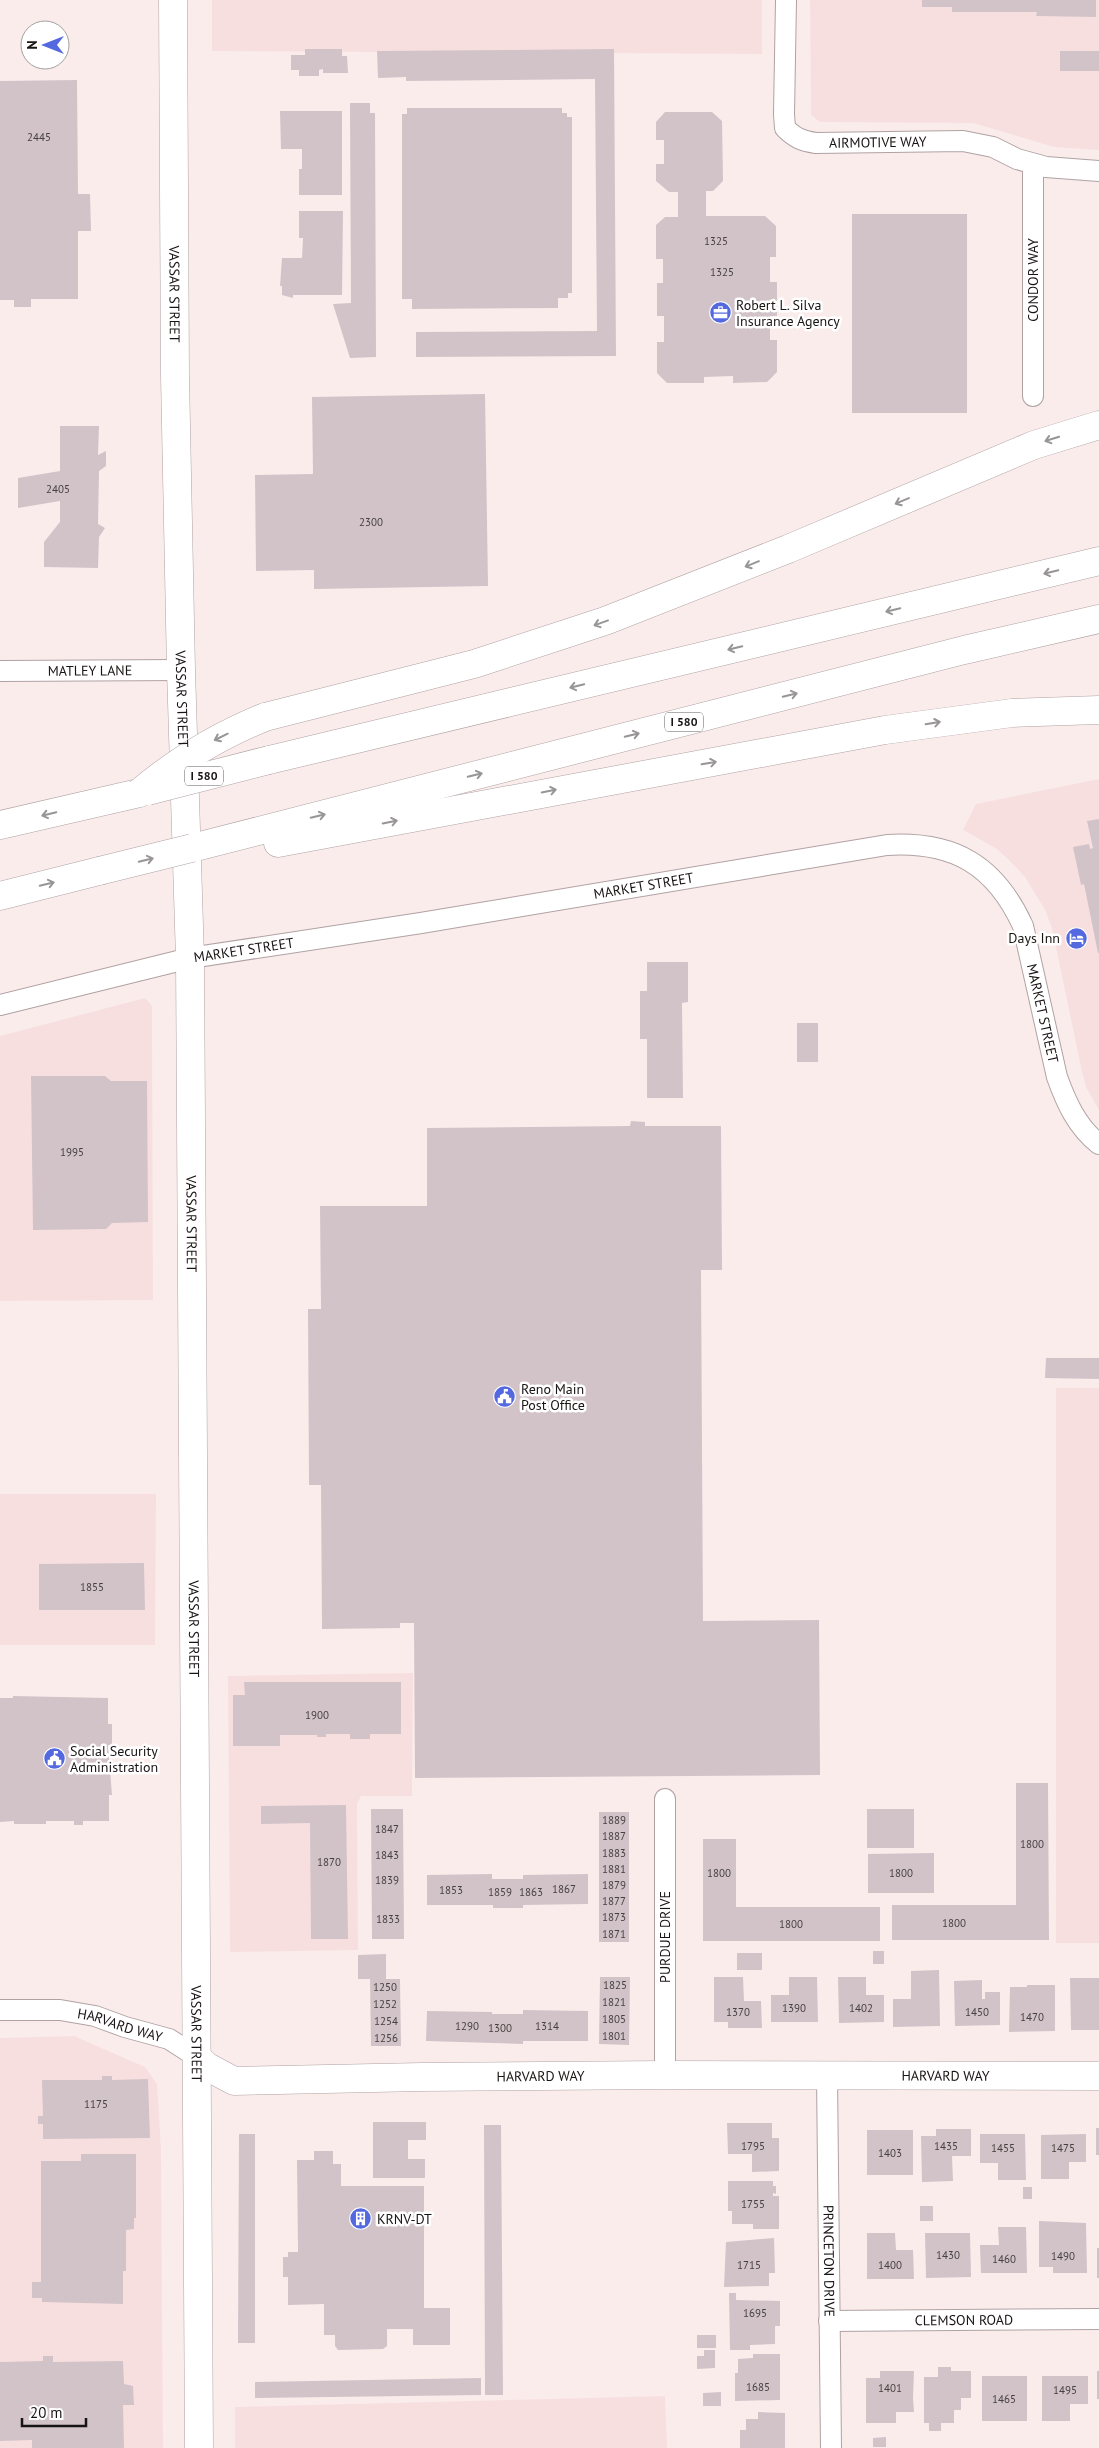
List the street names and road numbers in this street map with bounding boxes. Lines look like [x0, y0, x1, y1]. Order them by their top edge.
street label: AIRMOTIVE WAY [829, 132, 927, 152]
street label: CONDOR WAY [1024, 238, 1042, 322]
street label: VASSAR STREET [165, 244, 184, 343]
street label: VASSAR STREET [172, 649, 192, 748]
street label: MATLEY LANE [48, 661, 132, 680]
road number: I 580 [665, 712, 703, 732]
road number: I 580 [185, 766, 223, 786]
street label: MARKET STREET [592, 868, 695, 903]
street label: MARKET STREET [192, 933, 295, 966]
street label: MARKET STREET [1023, 962, 1063, 1065]
street label: VASSAR STREET [182, 1174, 201, 1273]
street label: VASSAR STREET [185, 1579, 203, 1678]
street label: PURDUE DRIVE [656, 1891, 674, 1983]
street label: VASSAR STREET [187, 1984, 206, 2083]
street label: HARVARD WAY [76, 2004, 165, 2046]
street label: HARVARD WAY [496, 2067, 585, 2085]
street label: HARVARD WAY [901, 2067, 990, 2085]
street label: PRINCETON DRIVE [819, 2205, 839, 2317]
street label: CLEMSON ROAD [915, 2311, 1013, 2329]

